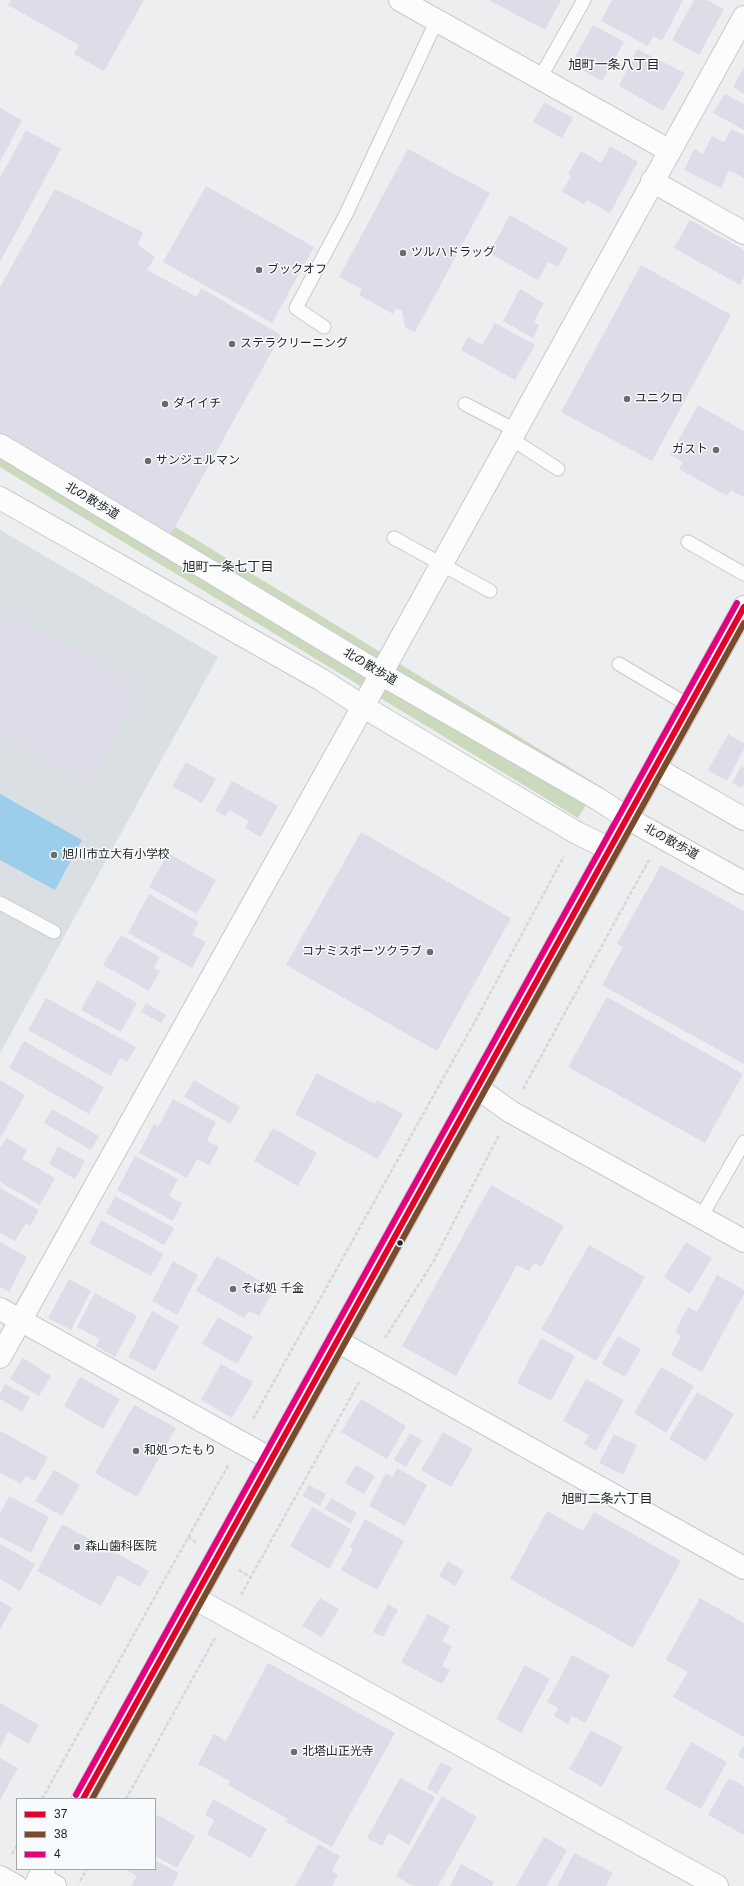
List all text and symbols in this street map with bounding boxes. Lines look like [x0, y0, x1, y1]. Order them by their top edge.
district label: 旭町一条八丁目 [569, 57, 659, 73]
place label: ツルハドラッグ [411, 246, 495, 260]
marker: ツルハドラッグ [398, 248, 408, 258]
place label: ブックオフ [267, 263, 327, 277]
marker: ブックオフ [254, 265, 264, 275]
place label: ステラクリーニング [240, 337, 348, 351]
marker: ステラクリーニング [227, 339, 237, 349]
place label: ユニクロ [635, 392, 683, 406]
marker: ユニクロ [622, 394, 632, 404]
place label: ダイイチ [173, 397, 221, 411]
marker: ダイイチ [160, 399, 170, 409]
place label: ガスト [672, 443, 708, 457]
marker: ガスト [711, 445, 721, 455]
place label: サンジェルマン [156, 454, 240, 468]
marker: サンジェルマン [143, 456, 153, 466]
street label: 北の散歩道 [63, 479, 121, 523]
district label: 旭町一条七丁目 [183, 559, 273, 575]
street label: 北の散歩道 [341, 645, 399, 689]
street label: 北の散歩道 [641, 821, 701, 863]
place label: 旭川市立大有小学校 [62, 848, 170, 862]
marker: 旭川市立大有小学校 [49, 850, 59, 860]
place label: コナミスポーツクラブ [302, 945, 422, 959]
marker: コナミスポーツクラブ [425, 947, 435, 957]
unlabelled marker [395, 1238, 405, 1248]
place label: そば処 千金 [241, 1282, 304, 1296]
marker: そば処 千金 [228, 1284, 238, 1294]
place label: 和処つたもり [144, 1444, 216, 1458]
marker: 和処つたもり [131, 1446, 141, 1456]
district label: 旭町二条六丁目 [562, 1491, 652, 1507]
place label: 森山歯科医院 [85, 1540, 157, 1554]
marker: 森山歯科医院 [72, 1542, 82, 1552]
place label: 北塔山正光寺 [302, 1745, 374, 1759]
marker: 北塔山正光寺 [289, 1747, 299, 1757]
legend [16, 1798, 156, 1870]
text: 37 [54, 1807, 67, 1821]
text: 38 [54, 1827, 67, 1841]
text: 4 [54, 1847, 61, 1861]

